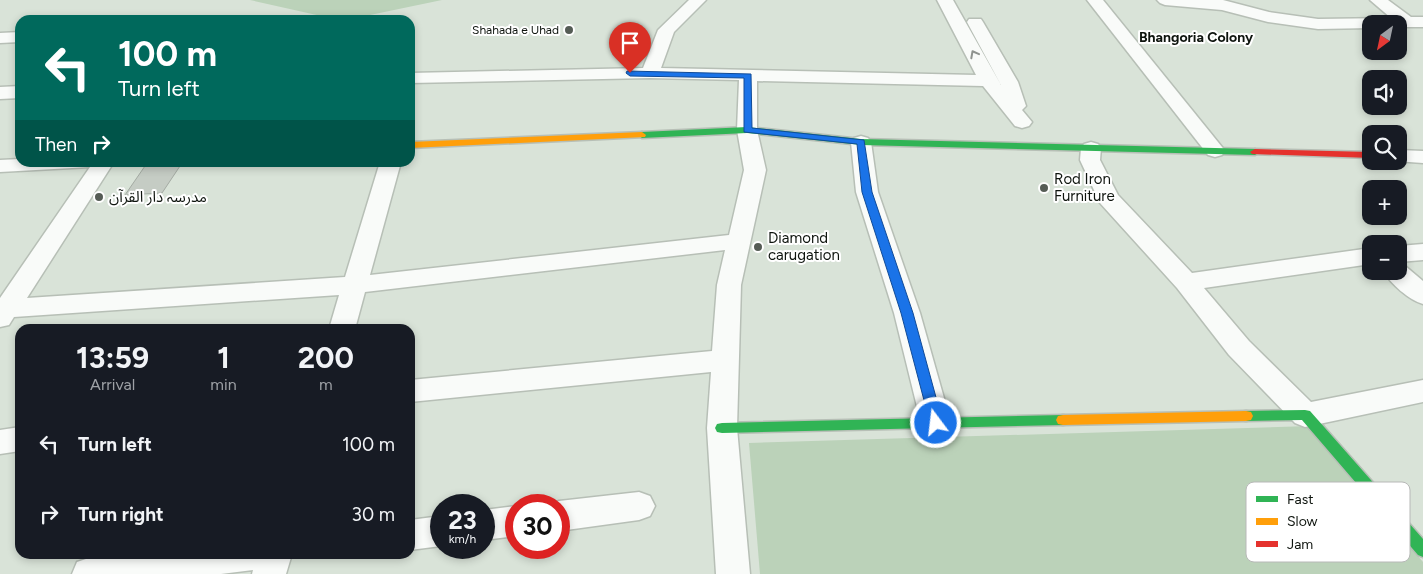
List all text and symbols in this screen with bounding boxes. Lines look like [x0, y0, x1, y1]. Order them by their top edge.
north arrow [1362, 15, 1408, 60]
map controls [1362, 15, 1407, 280]
pin [609, 22, 651, 73]
place label: Shahada e Uhad [472, 23, 559, 37]
marker: Shahada e Uhad [563, 24, 575, 36]
icon: arrive [616, 29, 644, 57]
district label: Bhangoria Colony [1139, 29, 1254, 46]
text: 100 m [118, 33, 217, 75]
icon: left [35, 35, 100, 100]
one-way arrow [970, 50, 980, 59]
button: sound [1362, 70, 1407, 115]
text: Turn left [118, 75, 200, 102]
button: search [1362, 125, 1407, 170]
icon: right [87, 130, 115, 158]
text: Then [35, 133, 77, 156]
place label: Rod Iron Furniture [1054, 170, 1115, 205]
button: + [1362, 180, 1407, 225]
marker: Rod Iron Furniture [1038, 182, 1050, 194]
place label: مدرسہ دار القرآن [109, 188, 207, 206]
marker: مدرسہ دار القرآن [93, 191, 105, 203]
place label: Diamond carugation [768, 229, 840, 264]
button: − [1362, 235, 1407, 280]
marker: Diamond carugation [752, 241, 764, 253]
text: 13:59 [76, 339, 149, 376]
text: 1 [217, 339, 230, 376]
text: 200 [298, 339, 354, 376]
text: Arrival [90, 375, 135, 394]
text: min [210, 375, 237, 394]
text: m [319, 375, 333, 394]
position arrow [909, 396, 961, 448]
icon: left [35, 430, 63, 458]
text: Turn left [78, 433, 152, 456]
text: 100 m [342, 433, 395, 456]
legend [1246, 482, 1410, 562]
text: Fast [1287, 491, 1313, 508]
speed limit sign: 30 [505, 494, 570, 559]
icon: right [35, 500, 63, 528]
text: Turn right [78, 503, 164, 526]
text: 30 m [352, 503, 395, 526]
text: 23 [448, 505, 477, 535]
text: Slow [1287, 513, 1318, 530]
text: km/h [449, 532, 476, 546]
text: Jam [1287, 536, 1313, 553]

